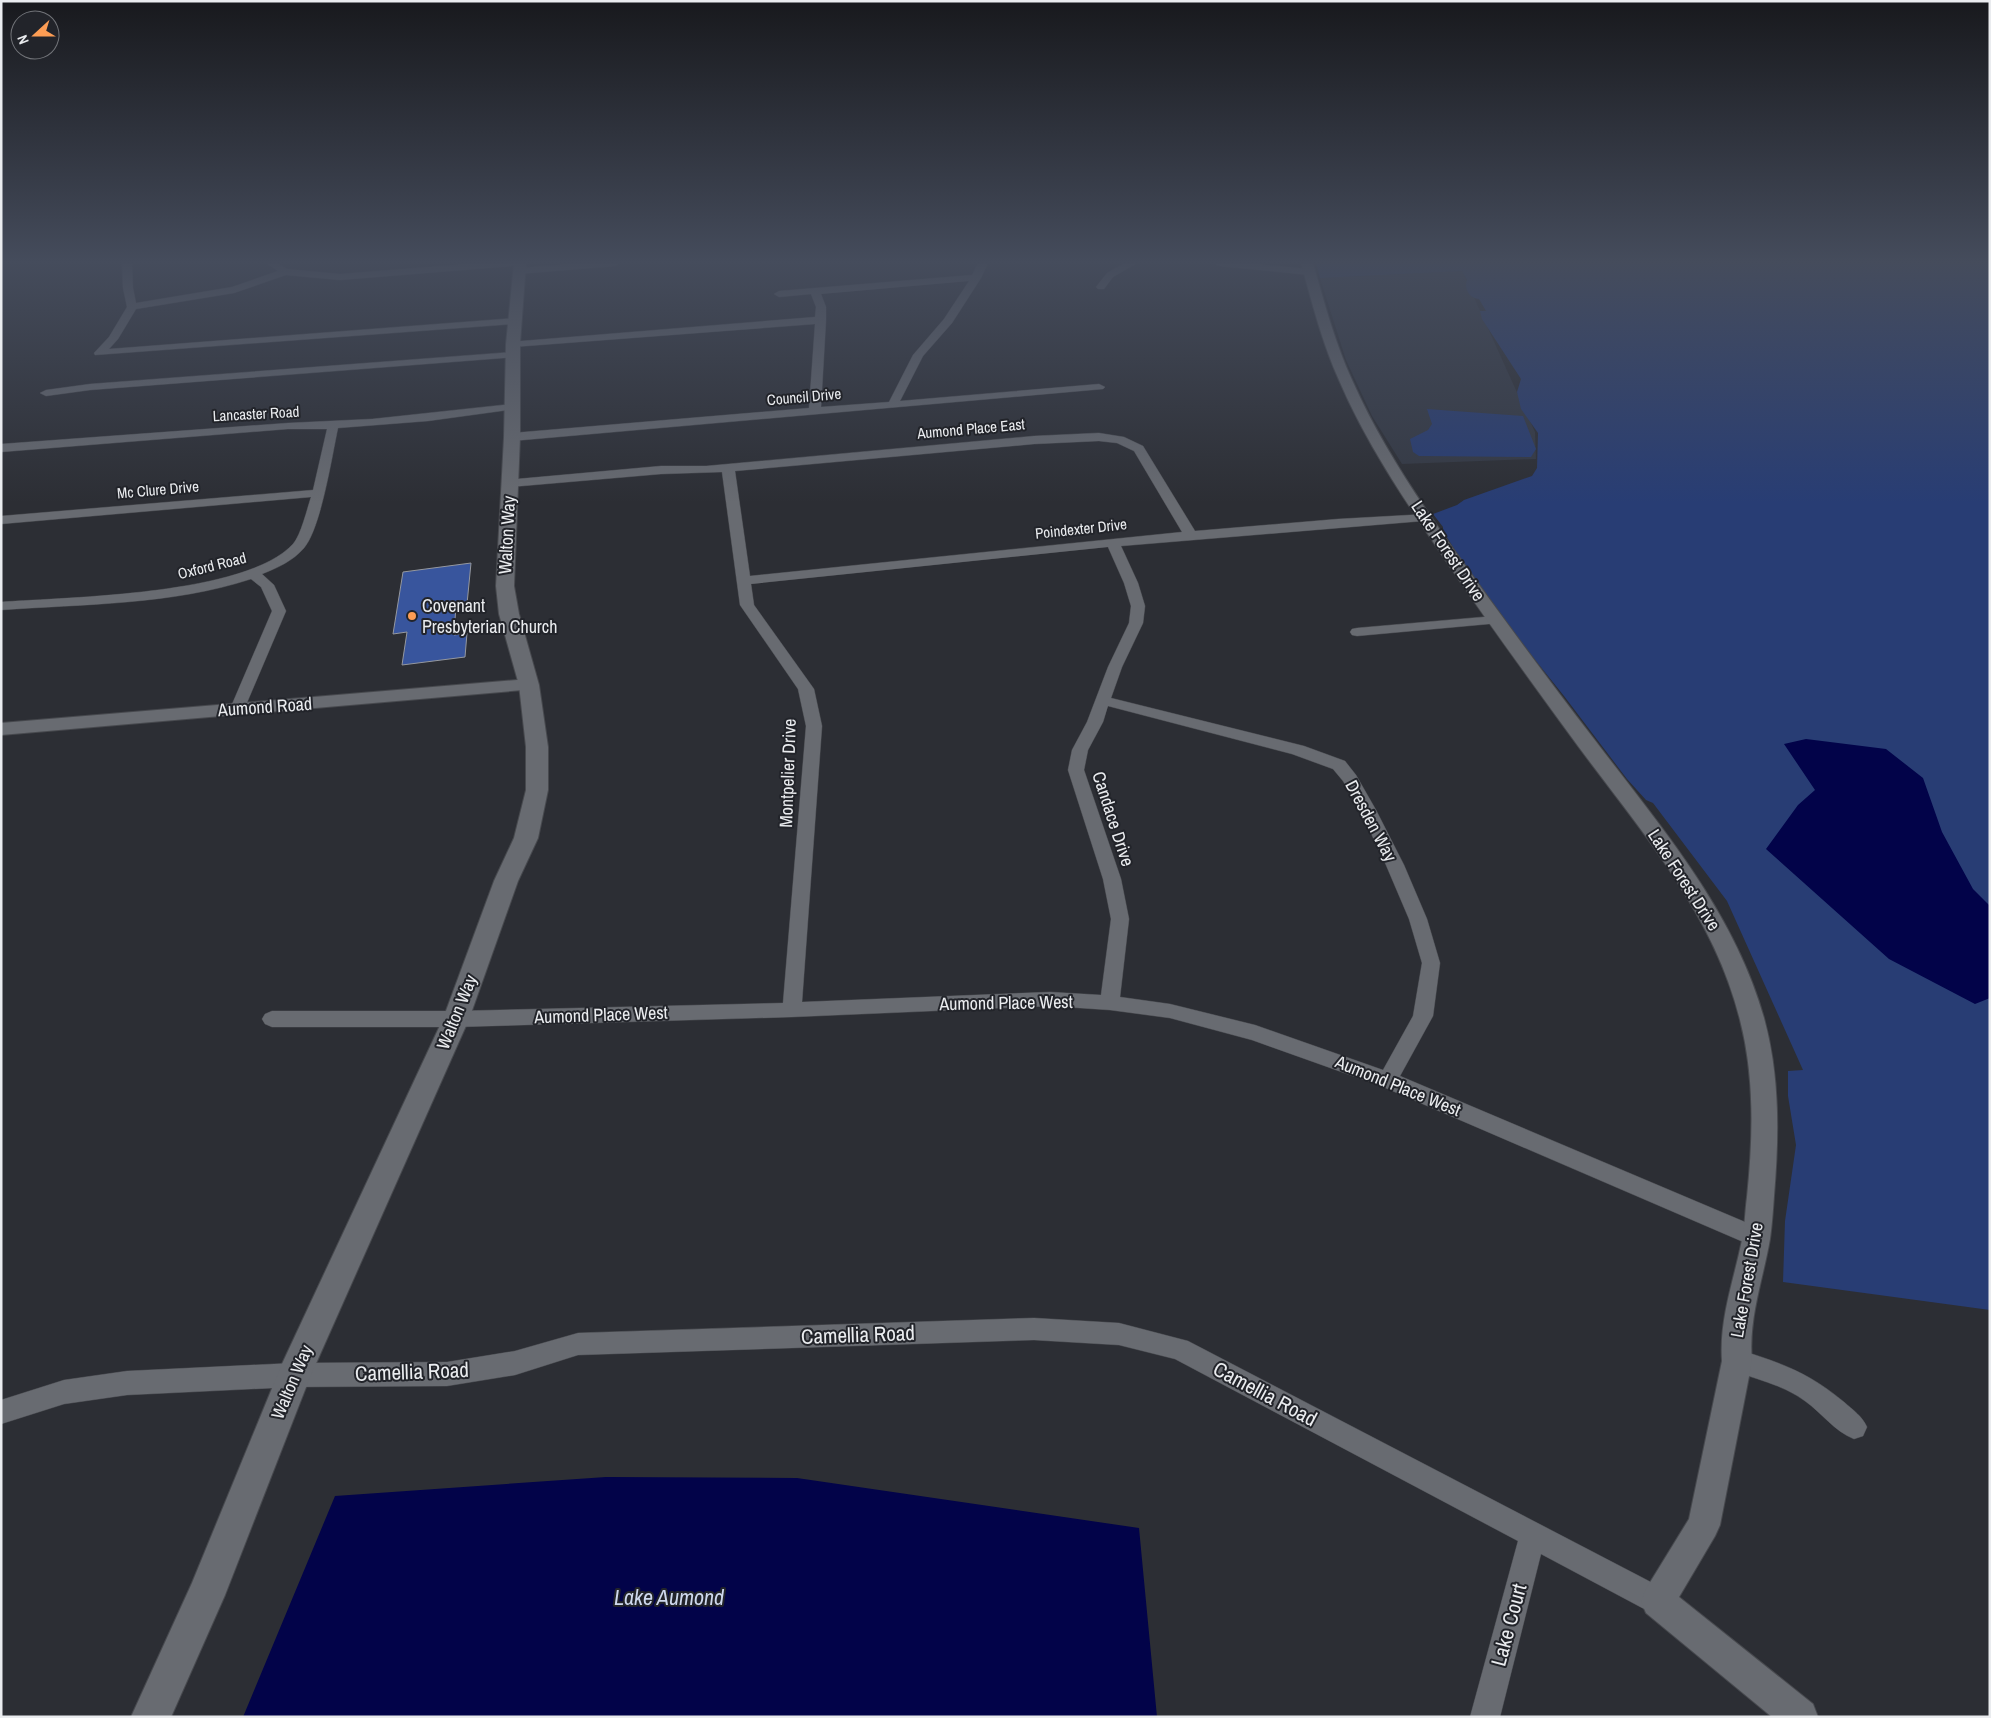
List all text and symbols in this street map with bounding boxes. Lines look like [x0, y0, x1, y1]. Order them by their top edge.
north arrow [10, 10, 60, 60]
text: N [13, 33, 33, 47]
street label: Council Drive [766, 383, 842, 410]
street label: Lancaster Road [212, 401, 300, 426]
street label: Aumond Place East [915, 413, 1026, 444]
street label: Mc Clure Drive [116, 475, 200, 504]
street label: Walton Way [492, 495, 521, 575]
street label: Lake Forest Drive [1405, 495, 1491, 606]
street label: Poindexter Drive [1034, 513, 1128, 544]
street label: Oxford Road [175, 547, 248, 584]
place label: Covenant Presbyterian Church [422, 593, 557, 639]
marker: Covenant Presbyterian Church [406, 610, 418, 622]
street label: Aumond Road [216, 691, 313, 722]
street label: Montpelier Drive [773, 718, 802, 828]
street label: Candace Drive [1086, 768, 1141, 870]
street label: Dresden Way [1340, 776, 1404, 866]
street label: Lake Forest Drive [1642, 824, 1727, 935]
street label: Walton Way [430, 970, 483, 1053]
street label: Aumond Place West [938, 989, 1073, 1016]
street label: Aumond Place West [533, 1000, 668, 1029]
street label: Aumond Place West [1331, 1049, 1465, 1122]
street label: Lake Forest Drive [1724, 1220, 1769, 1339]
street label: Camellia Road [801, 1318, 915, 1351]
street label: Walton Way [265, 1340, 319, 1423]
street label: Camellia Road [1208, 1354, 1322, 1433]
street label: Camellia Road [355, 1355, 469, 1388]
street label: Lake Court [1484, 1580, 1533, 1669]
water label: Lake Aumond [614, 1582, 725, 1612]

